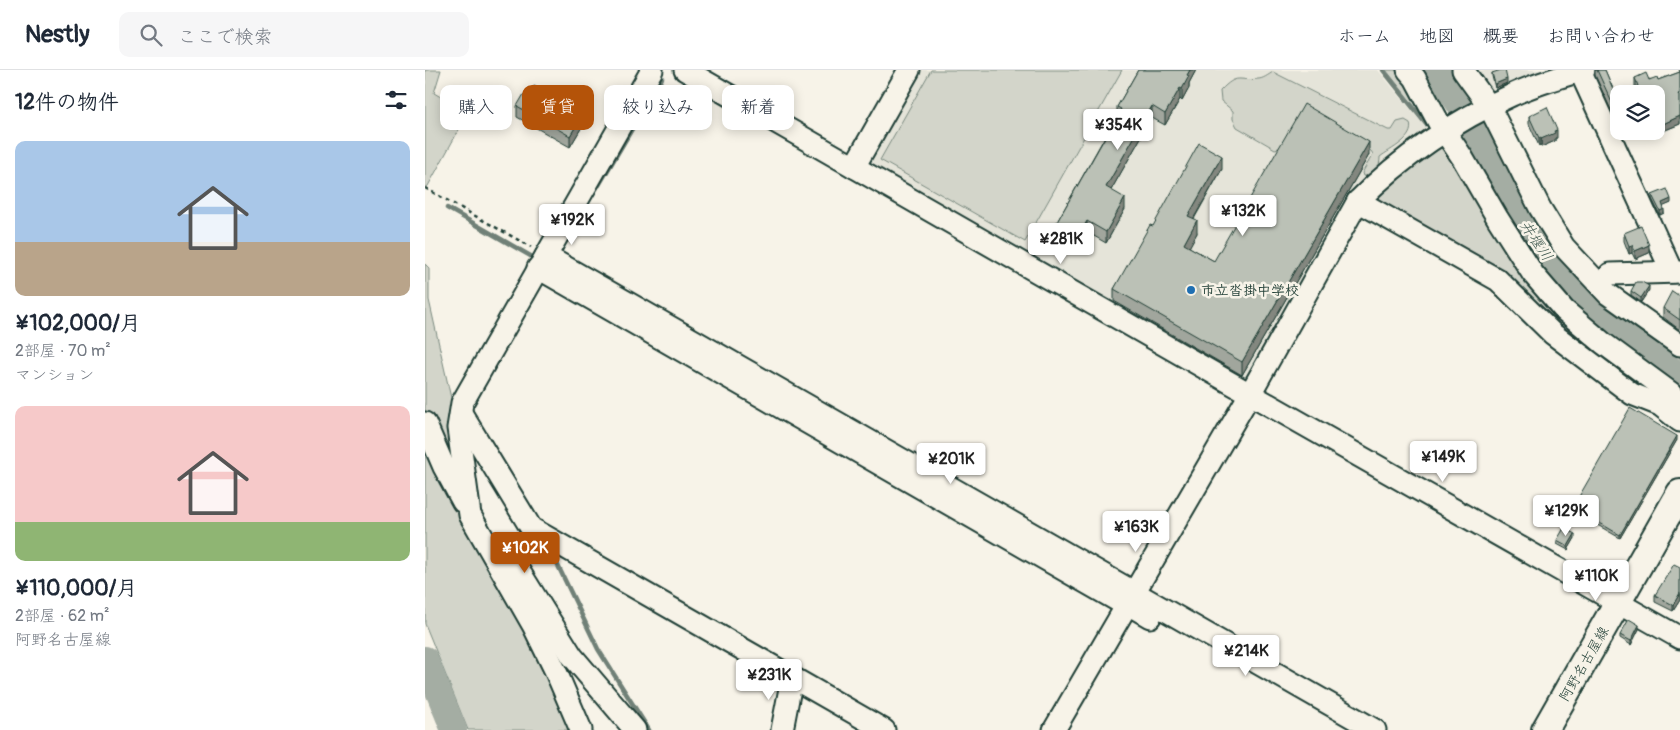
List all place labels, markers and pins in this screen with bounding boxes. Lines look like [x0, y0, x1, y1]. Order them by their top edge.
pin: ¥354K [1083, 108, 1153, 151]
pin: ¥132K [1208, 194, 1278, 237]
pin: ¥192K [537, 204, 607, 246]
pin: ¥281K [1026, 222, 1096, 265]
place label: 市立沓掛中学校 [1201, 282, 1299, 299]
marker: 市立沓掛中学校 [1185, 284, 1197, 296]
pin: ¥149K [1408, 440, 1478, 483]
pin: ¥201K [916, 442, 986, 485]
pin: ¥129K [1531, 494, 1601, 537]
pin: ¥163K [1101, 510, 1171, 553]
pin: ¥102K [490, 532, 560, 574]
pin: ¥110K [1561, 560, 1631, 602]
pin: ¥214K [1211, 634, 1281, 677]
pin: ¥231K [734, 658, 804, 701]

